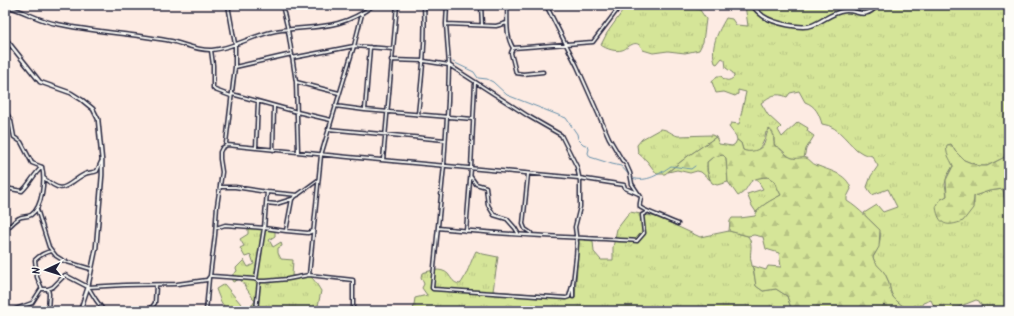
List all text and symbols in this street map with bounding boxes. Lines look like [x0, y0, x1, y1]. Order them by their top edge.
north arrow [26, 250, 66, 290]
text: N [28, 266, 46, 275]

